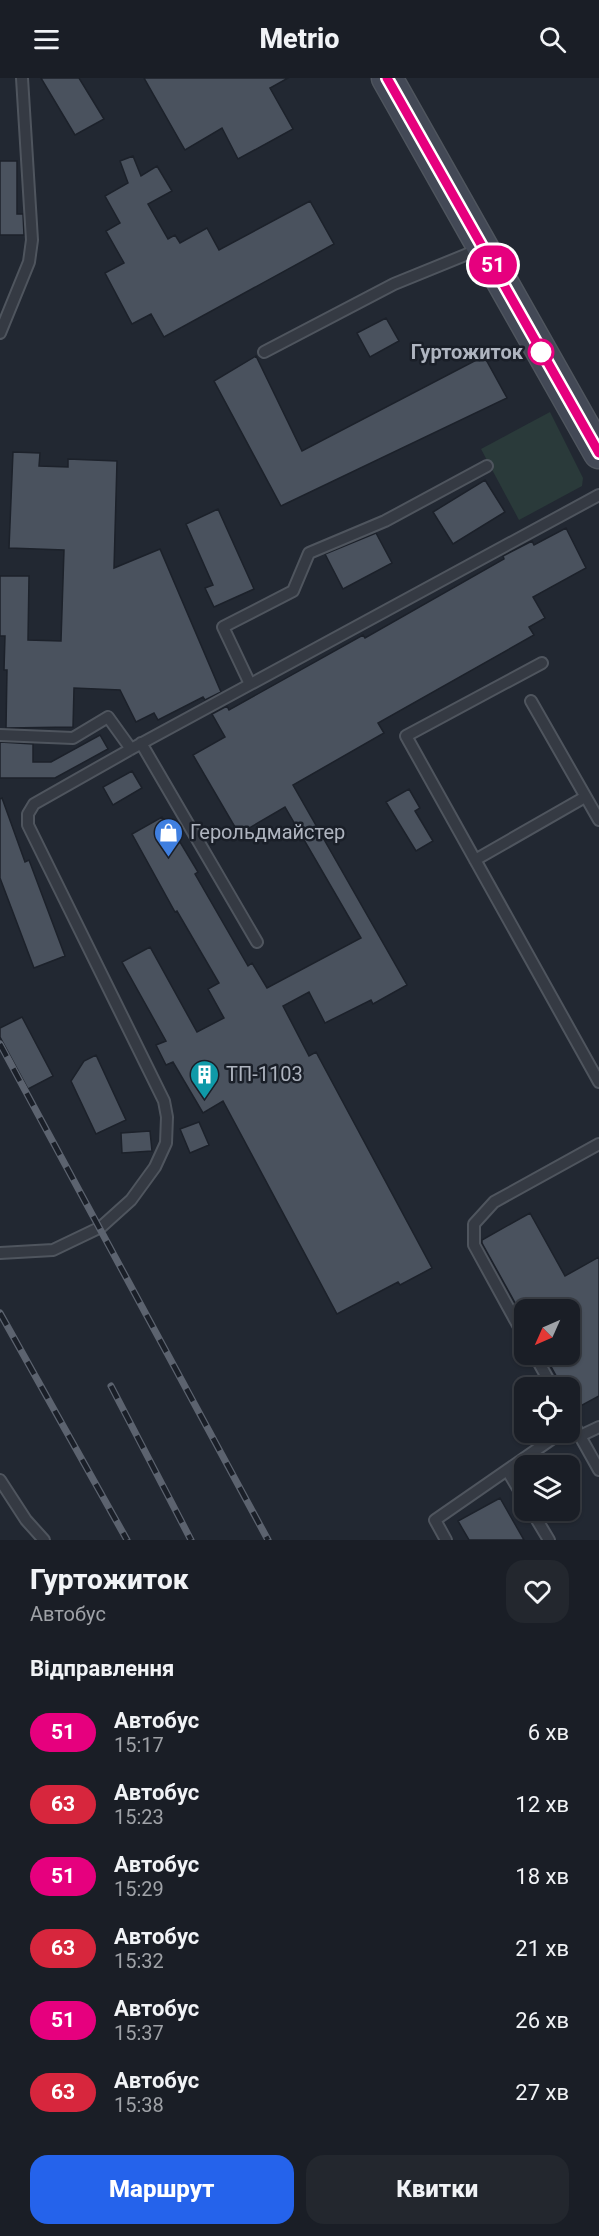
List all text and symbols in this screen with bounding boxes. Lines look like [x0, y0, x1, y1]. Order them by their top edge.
icon: menu [30, 23, 63, 56]
text: Metrio [259, 23, 340, 55]
icon: search [536, 23, 569, 56]
line badge: 51 [466, 246, 520, 285]
text: 51 [481, 253, 505, 277]
marker: Гуртожиток [528, 339, 554, 365]
place label: Гуртожиток [411, 340, 524, 364]
shop icon: Герольдмайстер [153, 816, 185, 858]
place label: Герольдмайстер [190, 820, 345, 844]
building icon: ТП-1103 [189, 1058, 221, 1100]
place label: ТП-1103 [226, 1062, 303, 1086]
north arrow [514, 1299, 580, 1365]
map controls [514, 1299, 580, 1521]
button: locate [514, 1377, 580, 1443]
button: layers [514, 1455, 580, 1521]
button: heart [506, 1560, 569, 1623]
text: Гуртожиток [30, 1563, 189, 1596]
text: Автобус [30, 1602, 106, 1626]
text: Відправлення [30, 1656, 174, 1681]
text: Автобус [114, 1708, 199, 1733]
text: 51 [51, 1720, 75, 1744]
text: 6 хв [528, 1720, 569, 1745]
text: 15:17 [114, 1733, 164, 1757]
text: Автобус [114, 1780, 199, 1805]
text: 63 [51, 1792, 75, 1816]
text: 12 хв [515, 1792, 569, 1817]
text: 15:23 [114, 1805, 164, 1829]
text: Автобус [114, 1852, 199, 1877]
text: 51 [51, 1864, 75, 1888]
text: 18 хв [515, 1864, 569, 1889]
text: 15:29 [114, 1877, 164, 1901]
text: Автобус [114, 1924, 199, 1949]
text: 63 [51, 1936, 75, 1960]
text: 21 хв [515, 1936, 569, 1961]
text: 15:32 [114, 1949, 164, 1973]
text: Автобус [114, 1996, 199, 2021]
text: 51 [51, 2008, 75, 2032]
text: 26 хв [515, 2008, 569, 2033]
text: 15:37 [114, 2021, 164, 2045]
text: Автобус [114, 2068, 199, 2093]
text: 63 [51, 2080, 75, 2104]
text: 27 хв [515, 2080, 569, 2105]
text: 15:38 [114, 2093, 164, 2117]
button: Маршрут [30, 2155, 294, 2224]
button: Квитки [306, 2155, 569, 2224]

